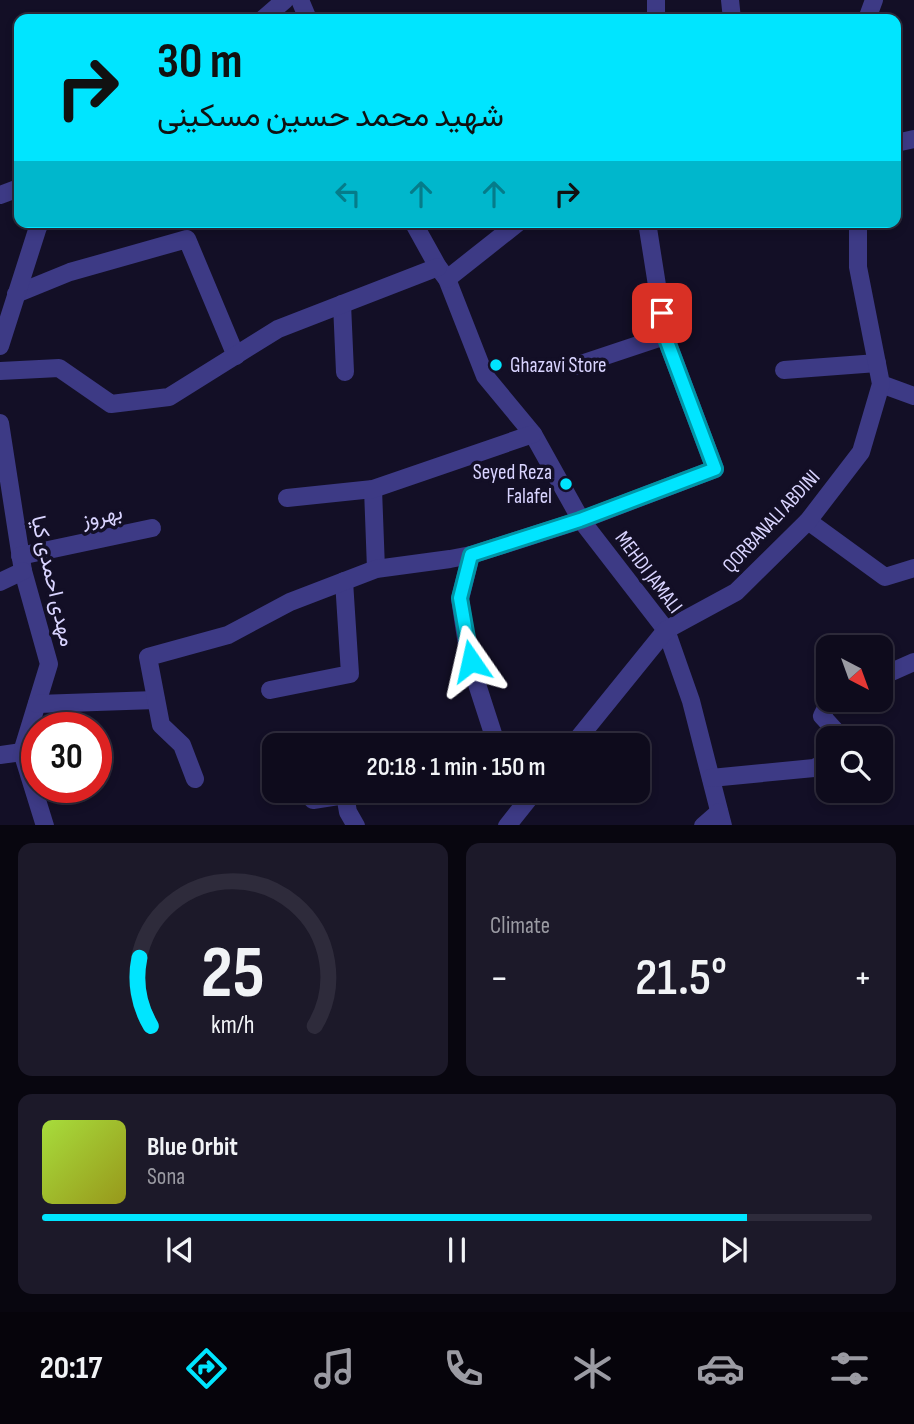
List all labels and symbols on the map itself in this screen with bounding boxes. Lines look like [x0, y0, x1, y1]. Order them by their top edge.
pin [632, 283, 692, 343]
place label: Ghazavi Store [510, 353, 607, 378]
marker: Ghazavi Store [488, 357, 504, 373]
place label: Seyed Reza Falafel [473, 460, 552, 509]
street label: QORBANALI ABDINI [717, 465, 825, 578]
marker: Seyed Reza Falafel [558, 476, 574, 492]
street label: بهروز [78, 500, 125, 533]
street label: مهدی احمدی کیا [25, 513, 80, 649]
street label: MEHDI JAMALI [610, 526, 688, 618]
position arrow [434, 624, 508, 698]
north arrow [816, 635, 892, 712]
speed limit sign: 30 [21, 712, 112, 803]

